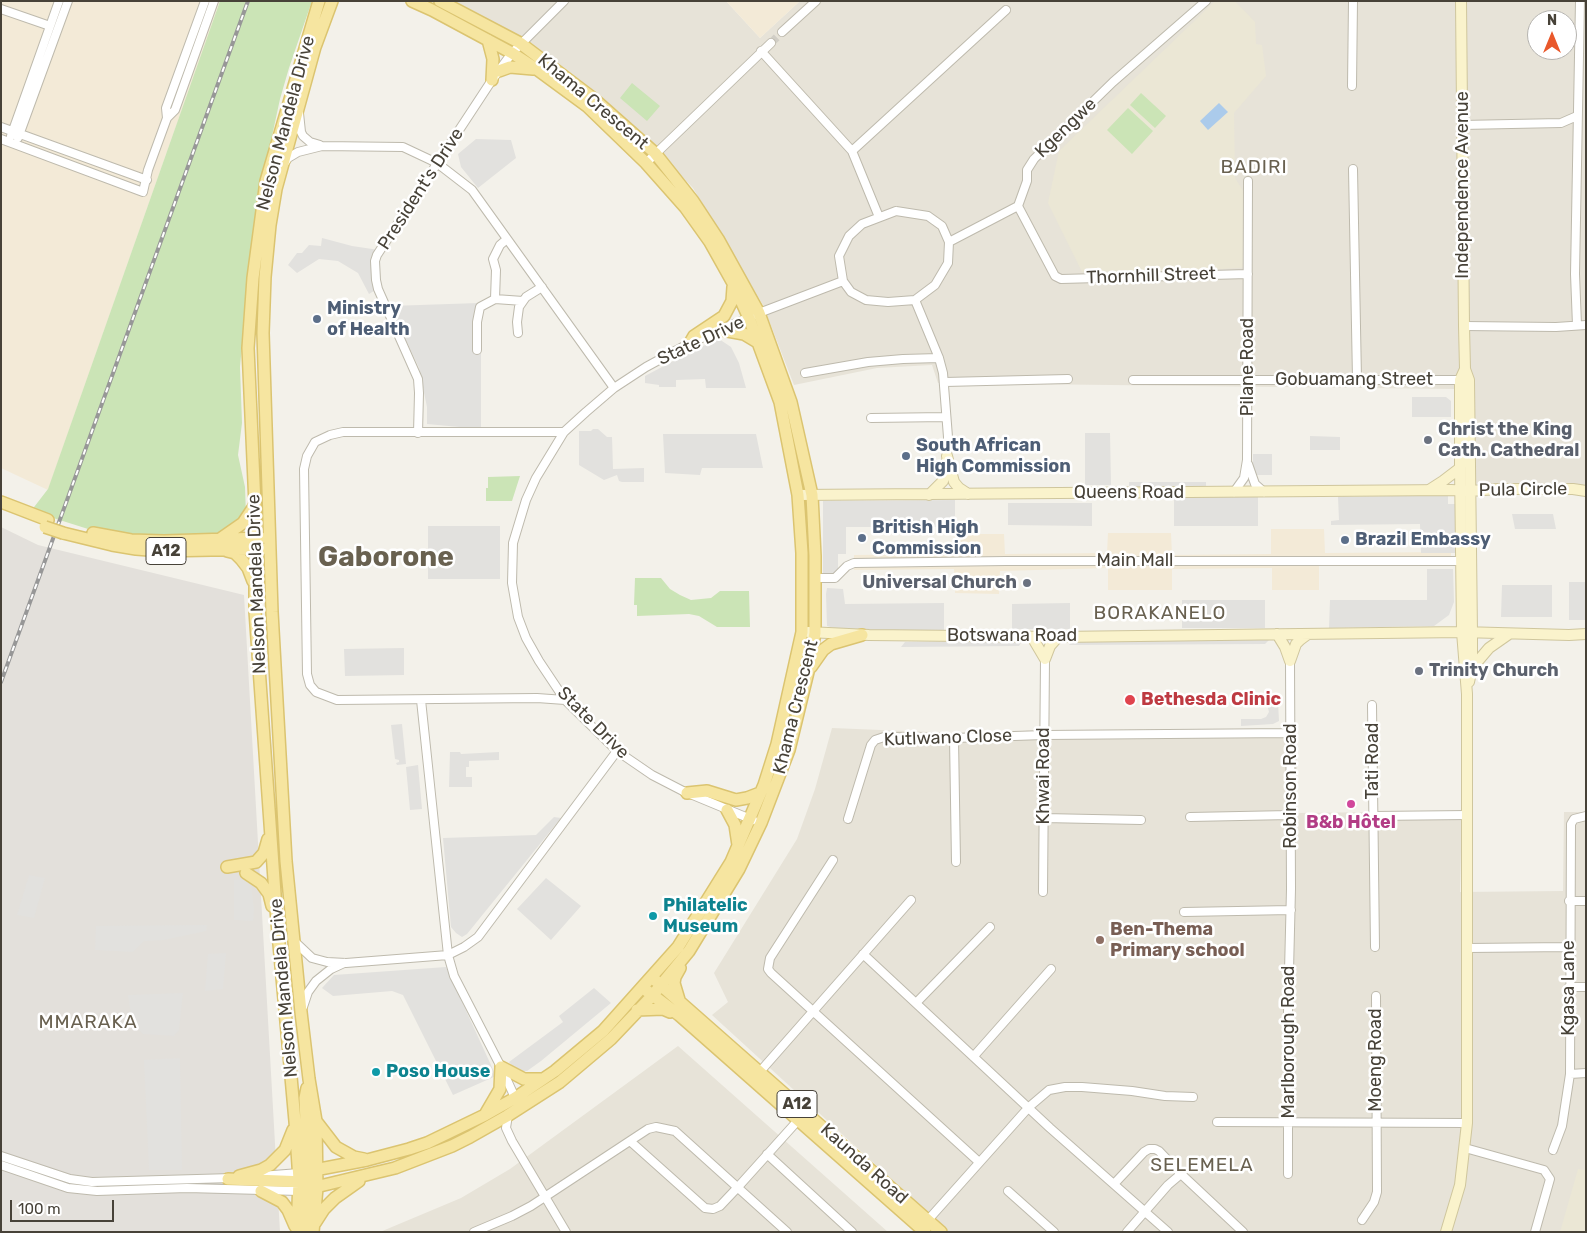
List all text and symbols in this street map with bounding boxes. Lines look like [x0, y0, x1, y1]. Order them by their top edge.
north arrow [1527, 10, 1577, 60]
text: N [1547, 12, 1557, 29]
street label: Nelson Mandela Drive [252, 33, 320, 213]
street label: Khama Crescent [533, 49, 653, 155]
street label: Independence Avenue [1452, 91, 1474, 279]
street label: Kgengwe [1031, 93, 1101, 163]
street label: President's Drive [374, 124, 468, 254]
district label: BADIRI [1220, 157, 1288, 179]
street label: Thornhill Street [1086, 263, 1216, 289]
place label: Ministry of Health [327, 298, 410, 340]
street label: State Drive [654, 312, 748, 370]
marker: Ministry of Health [311, 313, 323, 325]
street label: Pilane Road [1237, 318, 1259, 416]
street label: Gobuamang Street [1275, 369, 1433, 391]
place label: Christ the King Cath. Cathedral [1438, 419, 1579, 462]
marker: Christ the King Cath. Cathedral [1422, 434, 1434, 446]
place label: South African High Commission [916, 435, 1071, 478]
marker: South African High Commission [900, 450, 912, 462]
street label: Pula Circle [1479, 478, 1567, 502]
street label: Queens Road [1074, 482, 1184, 504]
street label: Nelson Mandela Drive [243, 494, 271, 674]
place label: British High Commission [872, 517, 981, 560]
place label: Brazil Embassy [1355, 529, 1491, 551]
marker: British High Commission [856, 532, 868, 544]
marker: Brazil Embassy [1339, 534, 1351, 546]
road number: A12 [146, 538, 186, 564]
district label: Gaborone [318, 541, 454, 575]
street label: Main Mall [1097, 550, 1173, 572]
place label: Universal Church [862, 572, 1017, 594]
marker: Universal Church [1021, 577, 1033, 589]
district label: BORAKANELO [1092, 603, 1228, 625]
street label: Botswana Road [947, 625, 1077, 647]
street label: Khama Crescent [769, 638, 823, 776]
place label: Trinity Church [1429, 660, 1559, 682]
marker: Trinity Church [1413, 665, 1425, 677]
street label: State Drive [553, 683, 633, 763]
place label: Bethesda Clinic [1141, 689, 1281, 711]
marker: Bethesda Clinic [1123, 693, 1137, 707]
street label: Tati Road [1362, 722, 1384, 800]
street label: Robinson Road [1280, 723, 1302, 849]
street label: Kutlwano Close [883, 725, 1013, 751]
street label: Khwai Road [1033, 727, 1055, 825]
marker: B&b Hôtel [1345, 798, 1357, 810]
place label: B&b Hôtel [1306, 812, 1396, 834]
place label: Philatelic Museum [663, 895, 748, 938]
street label: Nelson Mandela Drive [265, 898, 303, 1078]
marker: Philatelic Museum [647, 910, 659, 922]
place label: Ben-Thema Primary school [1110, 919, 1245, 962]
marker: Ben-Thema Primary school [1094, 934, 1106, 946]
street label: Kgasa Lane [1558, 940, 1580, 1036]
street label: Marlborough Road [1278, 965, 1300, 1119]
street label: Moeng Road [1365, 1008, 1387, 1112]
district label: MMARAKA [38, 1012, 138, 1034]
place label: Poso House [386, 1061, 490, 1083]
marker: Poso House [370, 1066, 382, 1078]
road number: A12 [777, 1090, 817, 1118]
street label: Kaunda Road [816, 1119, 912, 1209]
district label: SELEMELA [1149, 1155, 1255, 1177]
scale bar [12, 1190, 116, 1222]
text: 100 m [18, 1200, 60, 1218]

